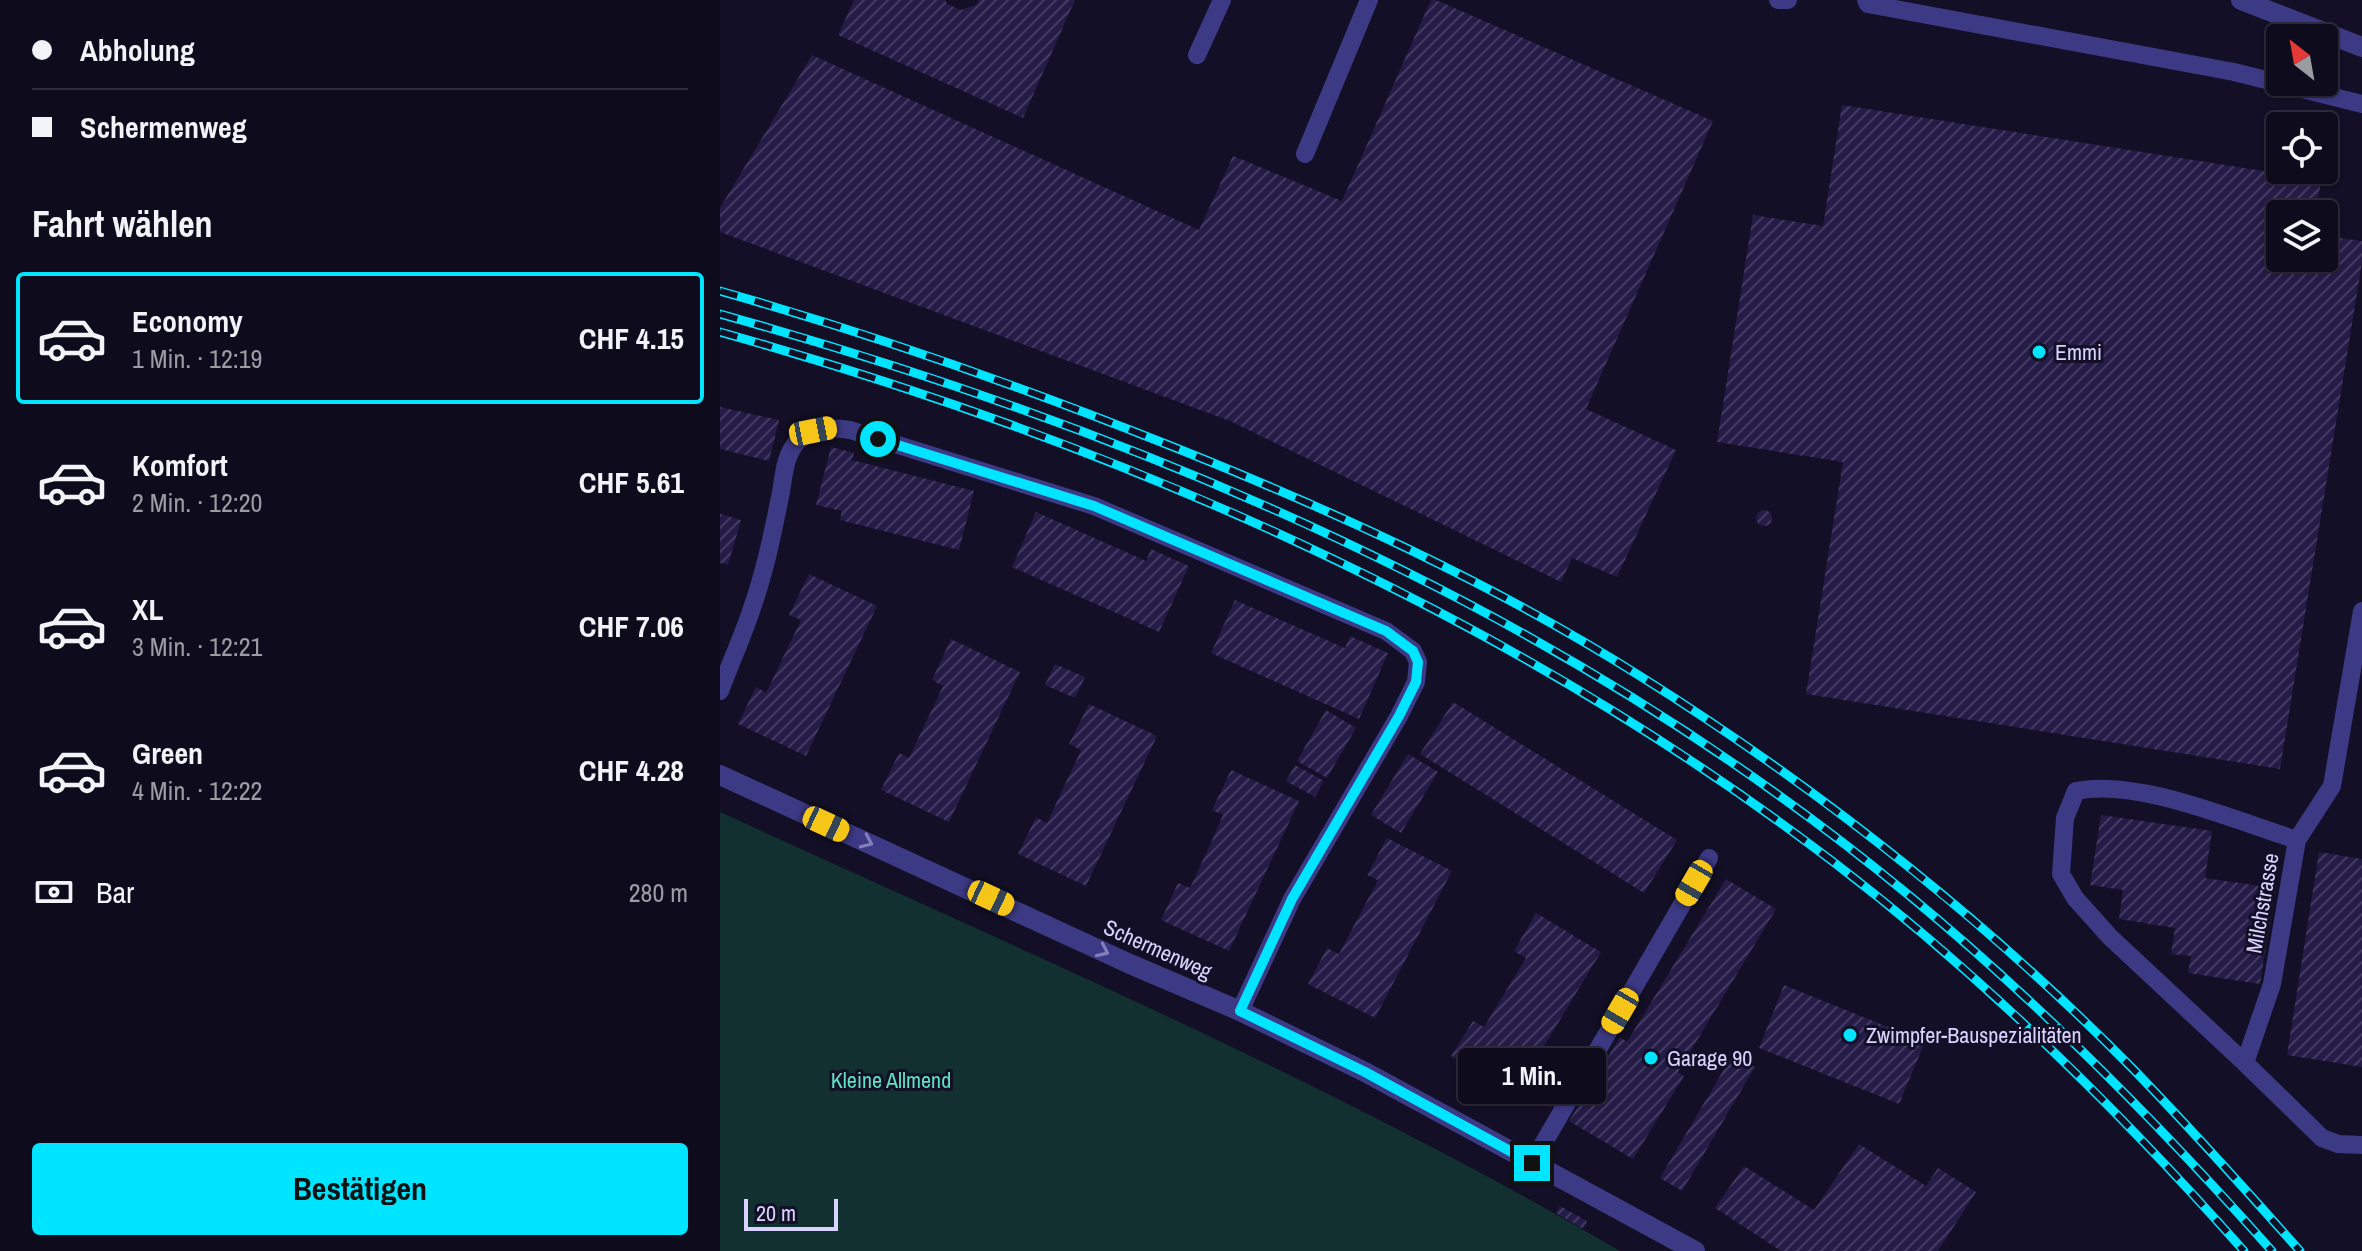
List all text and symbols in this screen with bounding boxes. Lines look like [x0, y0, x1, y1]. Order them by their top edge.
north arrow [2266, 24, 2338, 96]
map controls [2266, 24, 2338, 272]
text: Abholung [80, 30, 195, 70]
text: Schermenweg [80, 107, 247, 147]
button: locate [2266, 112, 2338, 184]
text: Fahrt wählen [32, 200, 213, 248]
button: layers [2266, 200, 2338, 272]
text: Economy [132, 301, 243, 341]
icon: car [36, 302, 108, 374]
text: CHF 4.15 [579, 318, 684, 358]
place label: Emmi [2055, 337, 2102, 367]
text: 1 Min. · 12:19 [132, 341, 262, 376]
marker: Emmi [2030, 343, 2048, 361]
car [787, 415, 839, 447]
route start [860, 421, 896, 457]
text: Komfort [132, 445, 228, 485]
icon: car [36, 446, 108, 518]
text: CHF 5.61 [579, 462, 684, 502]
text: 2 Min. · 12:20 [132, 485, 262, 520]
text: XL [132, 589, 163, 629]
icon: car [36, 590, 108, 662]
text: CHF 7.06 [579, 606, 684, 646]
text: 3 Min. · 12:21 [132, 629, 262, 664]
text: Green [132, 733, 203, 773]
icon: car [36, 734, 108, 806]
text: CHF 4.28 [579, 750, 684, 790]
text: 4 Min. · 12:22 [132, 773, 262, 808]
car [799, 803, 853, 845]
one-way arrow [859, 833, 873, 849]
street label: Milchstrasse [2238, 851, 2286, 955]
car [1672, 856, 1716, 910]
icon: cash [32, 870, 76, 914]
text: Bar [96, 872, 134, 912]
text: 280 m [629, 875, 688, 910]
car [964, 877, 1018, 919]
street label: Schermenweg [1099, 912, 1217, 986]
one-way arrow [1095, 941, 1110, 957]
car [1598, 984, 1642, 1038]
place label: Zwimpfer-Bauspezialitäten [1866, 1020, 2082, 1050]
marker: Zwimpfer-Bauspezialitäten [1841, 1026, 1859, 1044]
place label: Garage 90 [1667, 1043, 1752, 1073]
callout: 1 Min. [1458, 1047, 1606, 1103]
marker: Garage 90 [1642, 1049, 1660, 1067]
text: 1 Min. [1502, 1058, 1562, 1093]
park label: Kleine Allmend [831, 1065, 951, 1095]
button: Bestätigen [32, 1143, 688, 1235]
route end [1514, 1145, 1550, 1181]
scale bar [744, 1195, 838, 1231]
text: 20 m [756, 1198, 796, 1228]

